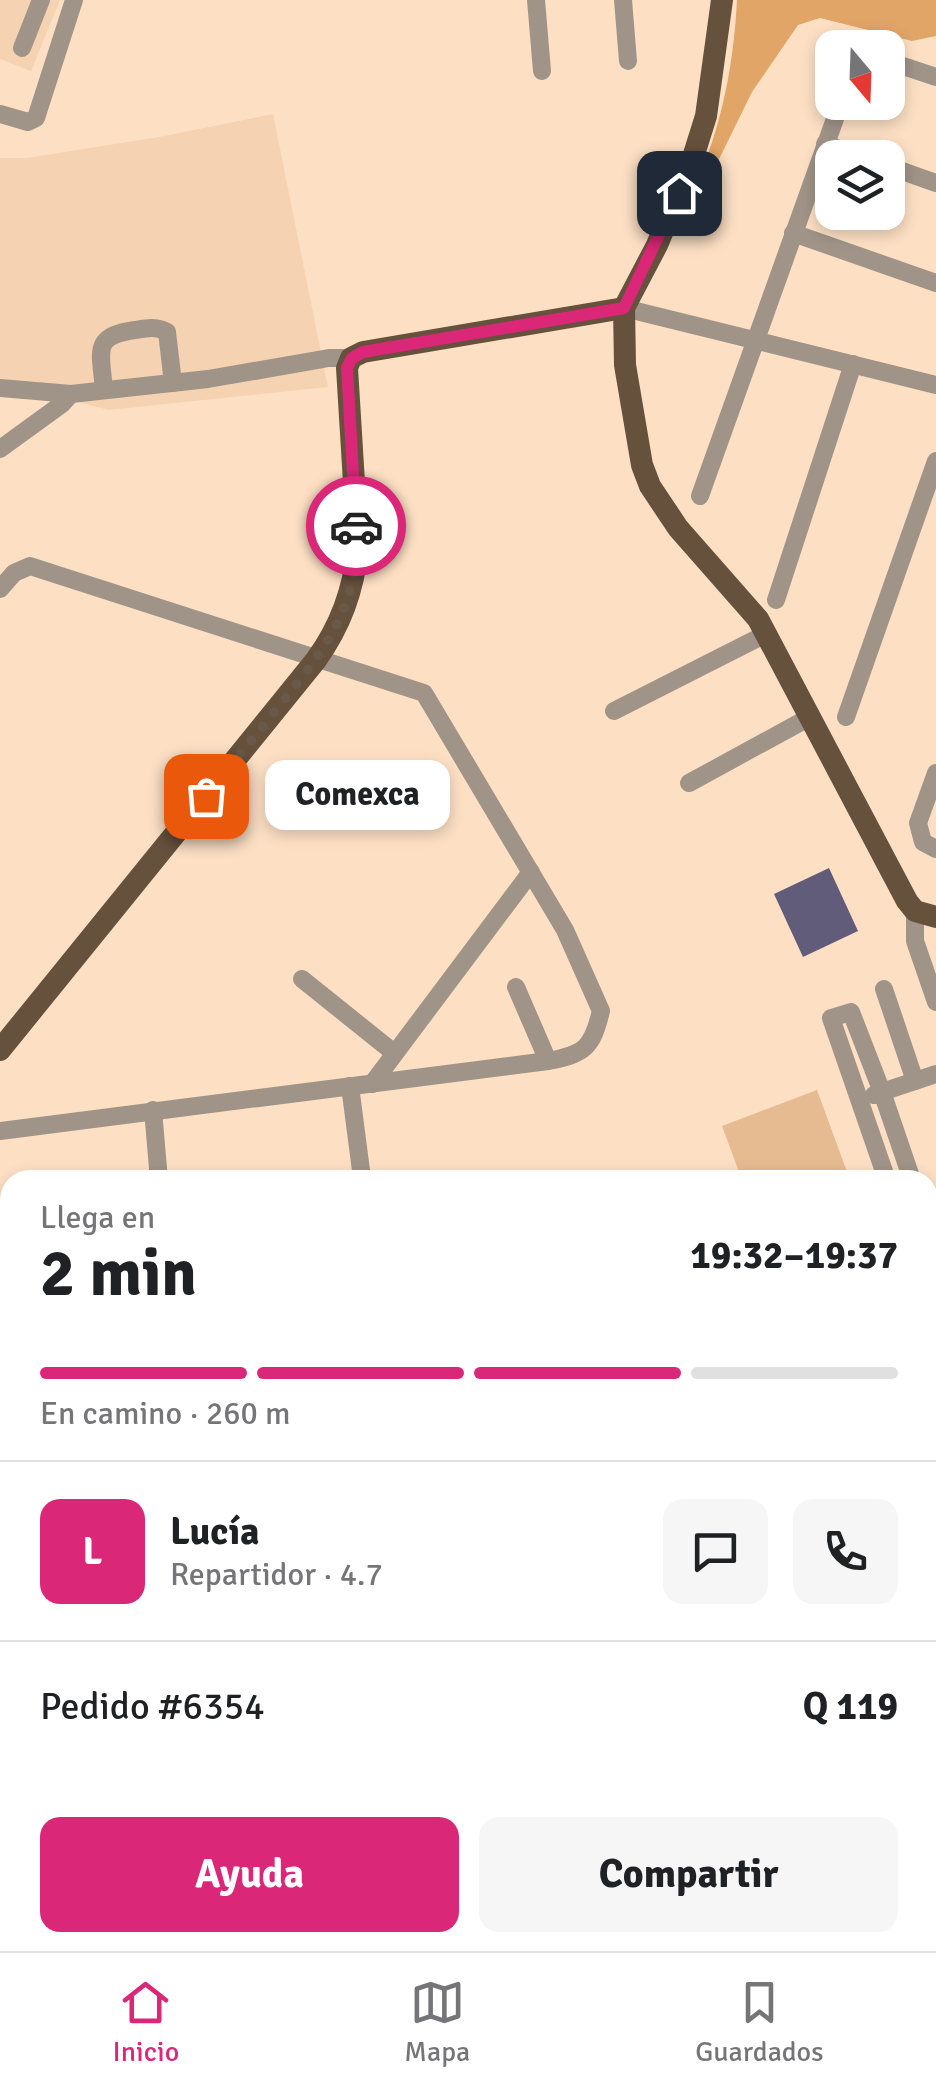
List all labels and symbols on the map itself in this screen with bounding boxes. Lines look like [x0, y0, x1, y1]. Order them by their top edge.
north arrow [815, 30, 905, 120]
pin [637, 151, 722, 236]
courier [306, 476, 406, 576]
pin [164, 754, 249, 839]
callout: Comexca [266, 761, 451, 831]

